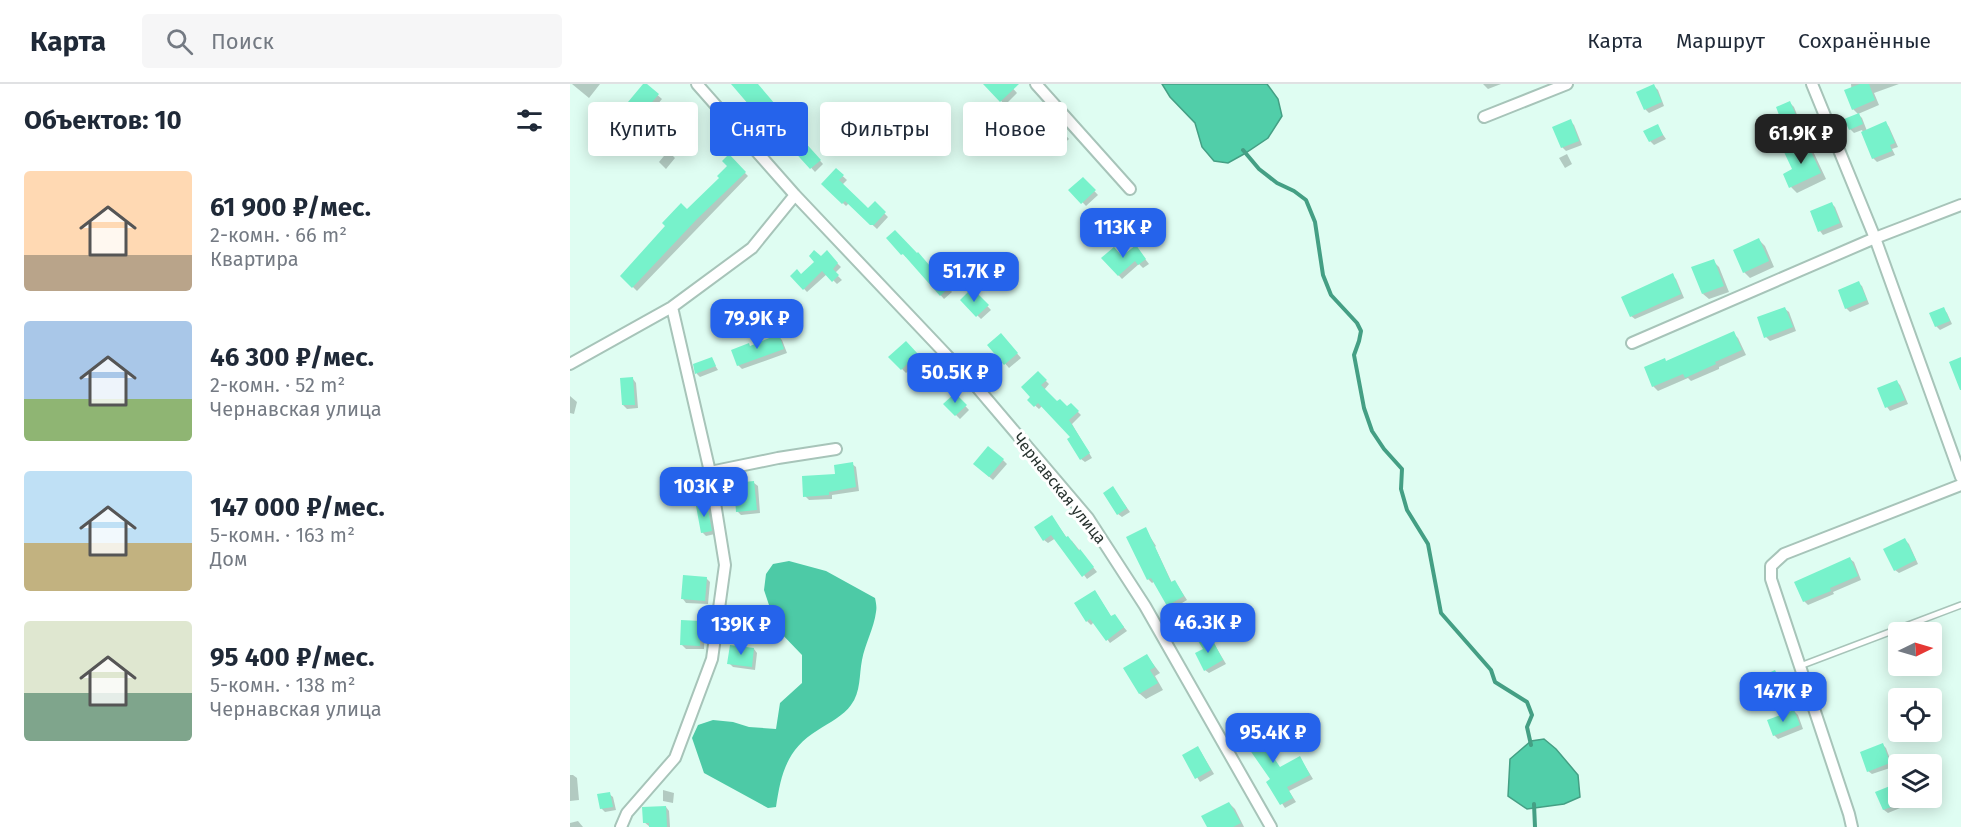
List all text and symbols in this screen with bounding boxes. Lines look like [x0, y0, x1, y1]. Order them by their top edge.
search box [142, 14, 562, 68]
text: Карта [30, 25, 106, 58]
icon: search [163, 25, 196, 58]
text: Поиск [211, 28, 274, 55]
text: Карта [1587, 28, 1643, 54]
text: Маршрут [1676, 28, 1765, 54]
text: Сохранённые [1798, 28, 1931, 54]
chip: Купить [588, 102, 698, 156]
chip: Снять [710, 102, 808, 156]
chip: Фильтры [820, 102, 951, 156]
chip: Новое [963, 102, 1067, 156]
icon: filters [513, 104, 546, 137]
text: Объектов: 10 [24, 105, 182, 136]
pin: 61.9K ₽ [1746, 114, 1856, 165]
text: 61.9K ₽ [1769, 121, 1833, 145]
text: 61 900 ₽/мес. [210, 192, 371, 223]
icon: home [72, 195, 144, 267]
pin: 113K ₽ [1074, 208, 1172, 259]
text: 113K ₽ [1094, 215, 1152, 239]
text: 2-комн. · 66 m² [210, 223, 347, 247]
text: Квартира [210, 247, 299, 271]
pin: 51.7K ₽ [919, 252, 1029, 303]
text: 51.7K ₽ [943, 259, 1005, 283]
pin: 79.9K ₽ [702, 299, 812, 350]
text: 79.9K ₽ [724, 306, 790, 330]
text: 46 300 ₽/мес. [210, 342, 374, 373]
icon: home [72, 345, 144, 417]
pin: 50.5K ₽ [900, 353, 1010, 404]
text: 50.5K ₽ [921, 360, 989, 384]
text: 2-комн. · 52 m² [210, 373, 345, 397]
text: Чернавская улица [210, 397, 382, 421]
street label: Чернавская улица [1009, 429, 1110, 548]
pin: 103K ₽ [655, 467, 753, 518]
text: 103K ₽ [674, 474, 734, 498]
text: 147 000 ₽/мес. [210, 492, 385, 523]
icon: home [72, 495, 144, 567]
text: 5-комн. · 163 m² [210, 523, 355, 547]
text: Дом [210, 547, 247, 571]
pin: 46.3K ₽ [1153, 603, 1263, 654]
pin: 139K ₽ [692, 605, 790, 656]
text: 46.3K ₽ [1174, 610, 1242, 634]
text: 139K ₽ [711, 612, 771, 636]
north arrow [1888, 622, 1942, 676]
map controls [1888, 622, 1942, 808]
text: 95 400 ₽/мес. [210, 642, 374, 673]
icon: home [72, 645, 144, 717]
pin: 147K ₽ [1734, 672, 1832, 723]
text: 5-комн. · 138 m² [210, 673, 355, 697]
text: 147K ₽ [1754, 679, 1812, 703]
button: locate [1888, 688, 1942, 742]
text: Чернавская улица [210, 697, 382, 721]
pin: 95.4K ₽ [1218, 713, 1328, 764]
text: 95.4K ₽ [1240, 720, 1306, 744]
button: layers [1888, 754, 1942, 808]

